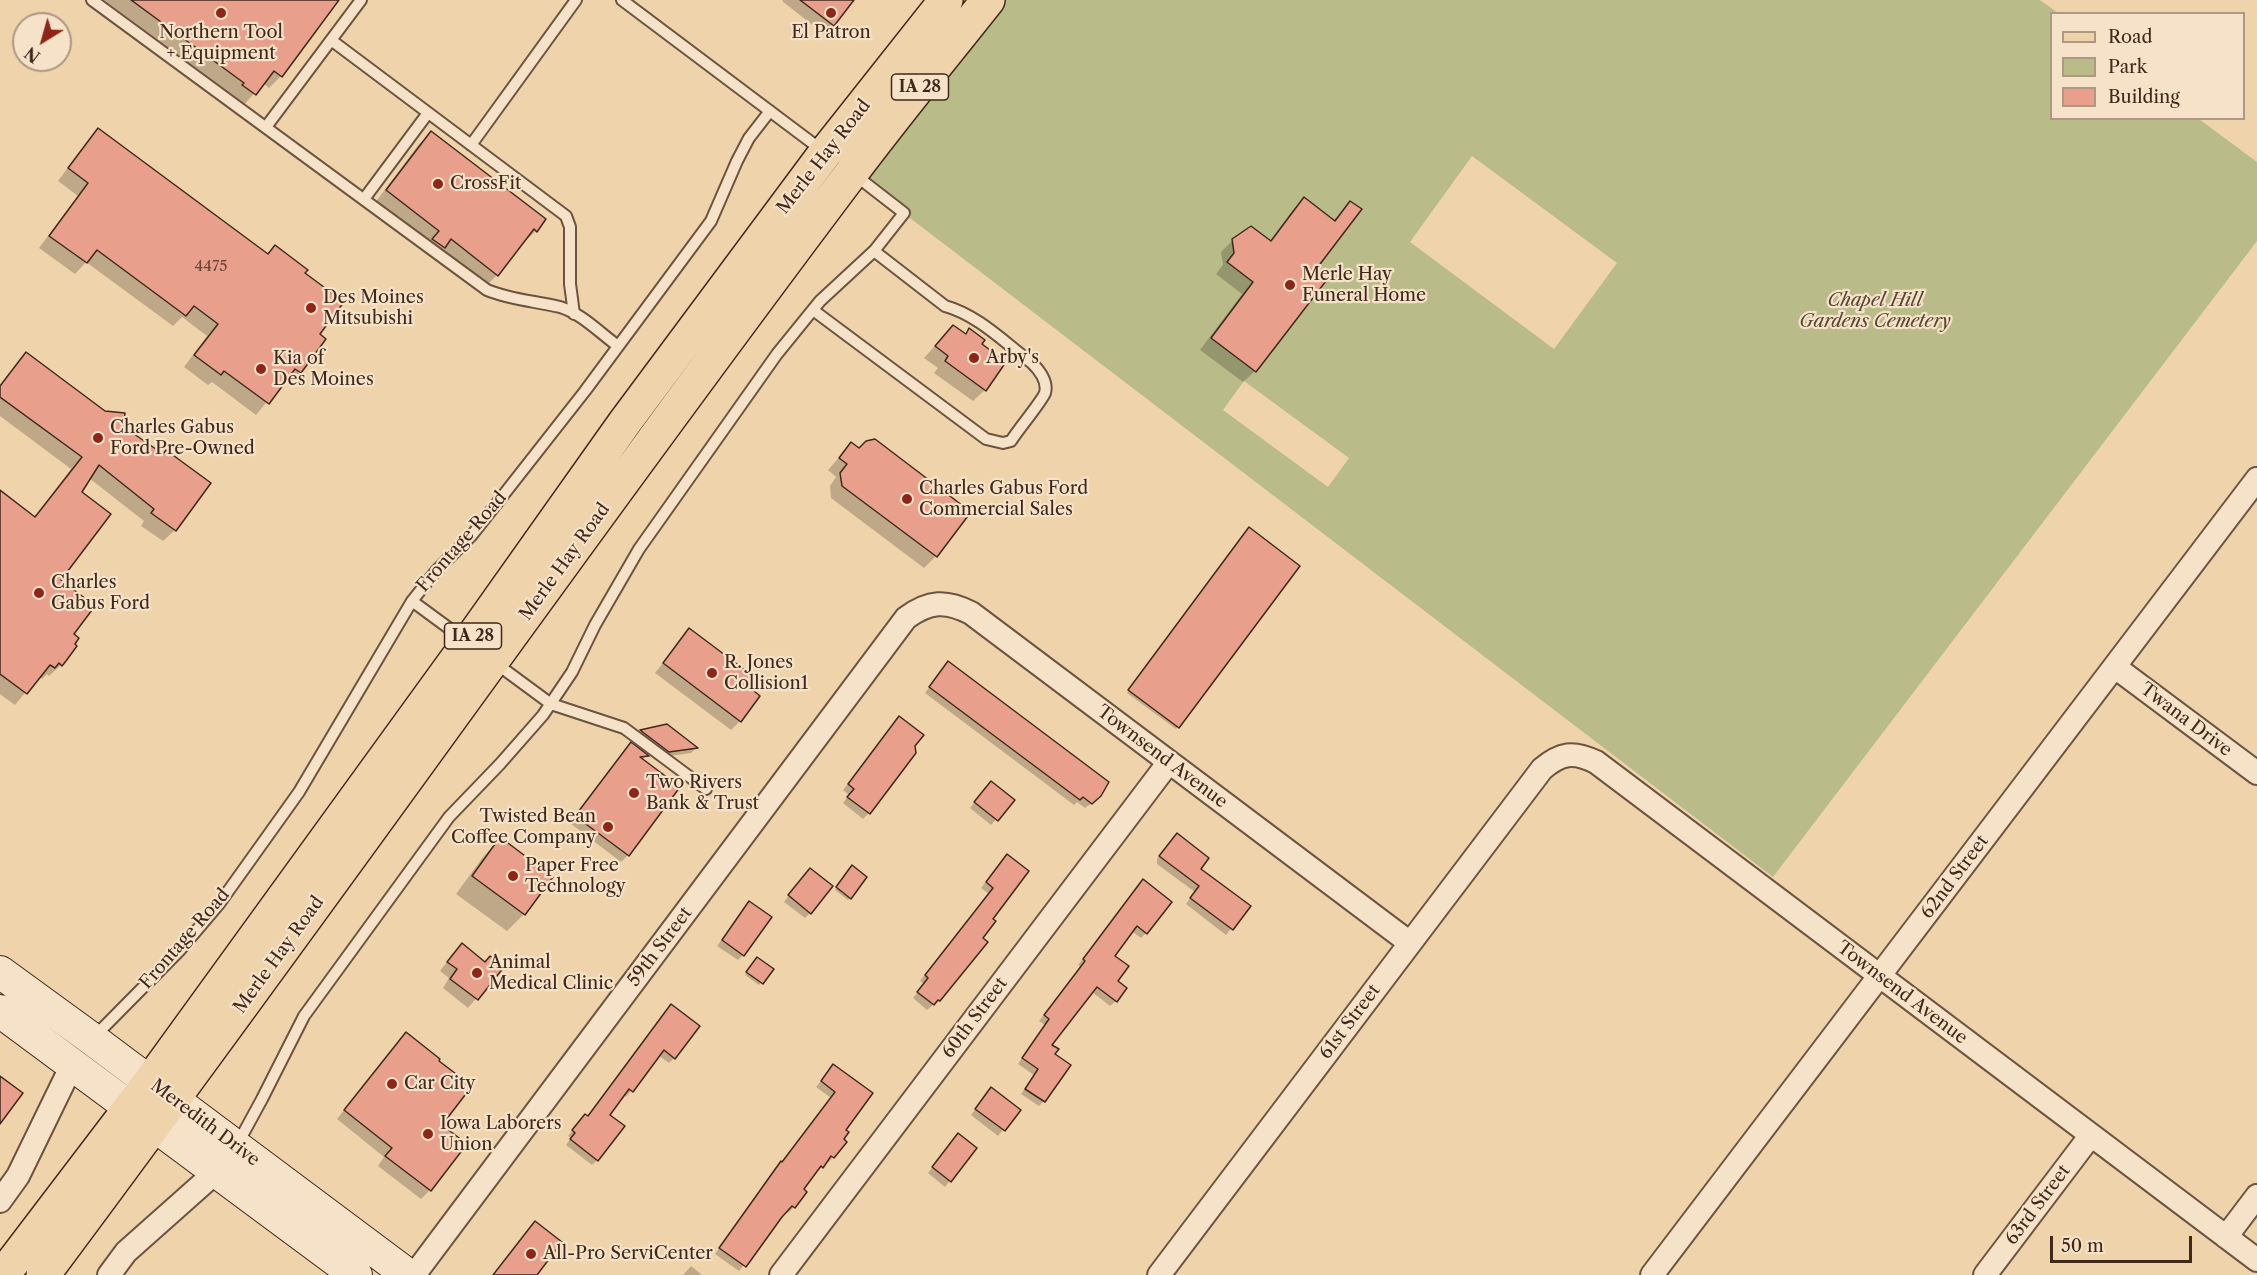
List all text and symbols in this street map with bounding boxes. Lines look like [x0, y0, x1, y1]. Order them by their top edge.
marker: Northern Tool + Equipment [214, 6, 228, 20]
marker: El Patron [824, 6, 838, 20]
north arrow [12, 12, 72, 72]
legend [2050, 12, 2245, 120]
place label: Northern Tool + Equipment [159, 22, 283, 64]
place label: El Patron [791, 22, 871, 44]
text: Road [2108, 26, 2153, 48]
text: N [21, 43, 44, 67]
text: Park [2108, 56, 2147, 78]
road number: IA 28 [892, 74, 948, 100]
text: Building [2108, 86, 2180, 108]
street label: Merle Hay Road [773, 95, 875, 219]
place label: CrossFit [450, 173, 521, 195]
marker: CrossFit [431, 177, 445, 191]
house number: 4475 [195, 258, 227, 276]
place label: Merle Hay Funeral Home [1302, 264, 1426, 306]
marker: Merle Hay Funeral Home [1283, 278, 1297, 292]
place label: Des Moines Mitsubishi [323, 287, 424, 330]
park label: Chapel Hill Gardens Cemetery [1799, 290, 1951, 332]
marker: Des Moines Mitsubishi [304, 301, 318, 315]
place label: Arby's [986, 347, 1039, 369]
place label: Kia of Des Moines [273, 348, 374, 391]
marker: Arby's [967, 351, 981, 365]
marker: Kia of Des Moines [254, 362, 268, 376]
place label: Charles Gabus Ford Pre-Owned [110, 417, 255, 460]
marker: Charles Gabus Ford Pre-Owned [91, 431, 105, 445]
place label: Charles Gabus Ford Commercial Sales [919, 478, 1088, 520]
street label: Frontage Road [413, 487, 511, 597]
marker: Charles Gabus Ford Commercial Sales [900, 492, 914, 506]
street label: Merle Hay Road [515, 499, 615, 625]
place label: Charles Gabus Ford [51, 572, 150, 614]
marker: Charles Gabus Ford [32, 586, 46, 600]
road number: IA 28 [444, 623, 502, 649]
place label: R. Jones Collision1 [724, 652, 808, 694]
marker: R. Jones Collision1 [705, 666, 719, 680]
street label: Twana Drive [2136, 679, 2236, 761]
street label: Townsend Avenue [1093, 701, 1231, 813]
place label: Two Rivers Bank & Trust [646, 772, 759, 814]
marker: Two Rivers Bank & Trust [627, 786, 641, 800]
place label: Twisted Bean Coffee Company [451, 806, 596, 848]
marker: Twisted Bean Coffee Company [601, 820, 615, 834]
street label: 62nd Street [1917, 831, 1993, 923]
place label: Paper Free Technology [525, 855, 626, 898]
marker: Paper Free Technology [506, 869, 520, 883]
street label: Frontage Road [136, 884, 234, 994]
street label: Merle Hay Road [229, 892, 329, 1018]
street label: 59th Street [623, 903, 697, 991]
street label: Townsend Avenue [1833, 937, 1971, 1049]
place label: Animal Medical Clinic [489, 952, 613, 994]
marker: Animal Medical Clinic [470, 966, 484, 980]
street label: 60th Street [938, 973, 1012, 1063]
street label: 61st Street [1315, 980, 1385, 1064]
place label: Car City [404, 1073, 475, 1095]
street label: Meredith Drive [146, 1075, 264, 1171]
marker: Car City [385, 1077, 399, 1091]
place label: Iowa Laborers Union [440, 1113, 562, 1156]
marker: Iowa Laborers Union [421, 1127, 435, 1141]
street label: 63rd Street [2001, 1161, 2075, 1249]
scale bar [2053, 1224, 2196, 1262]
text: 50 m [2061, 1235, 2104, 1257]
place label: All-Pro ServiCenter [543, 1243, 713, 1265]
marker: All-Pro ServiCenter [524, 1247, 538, 1261]

